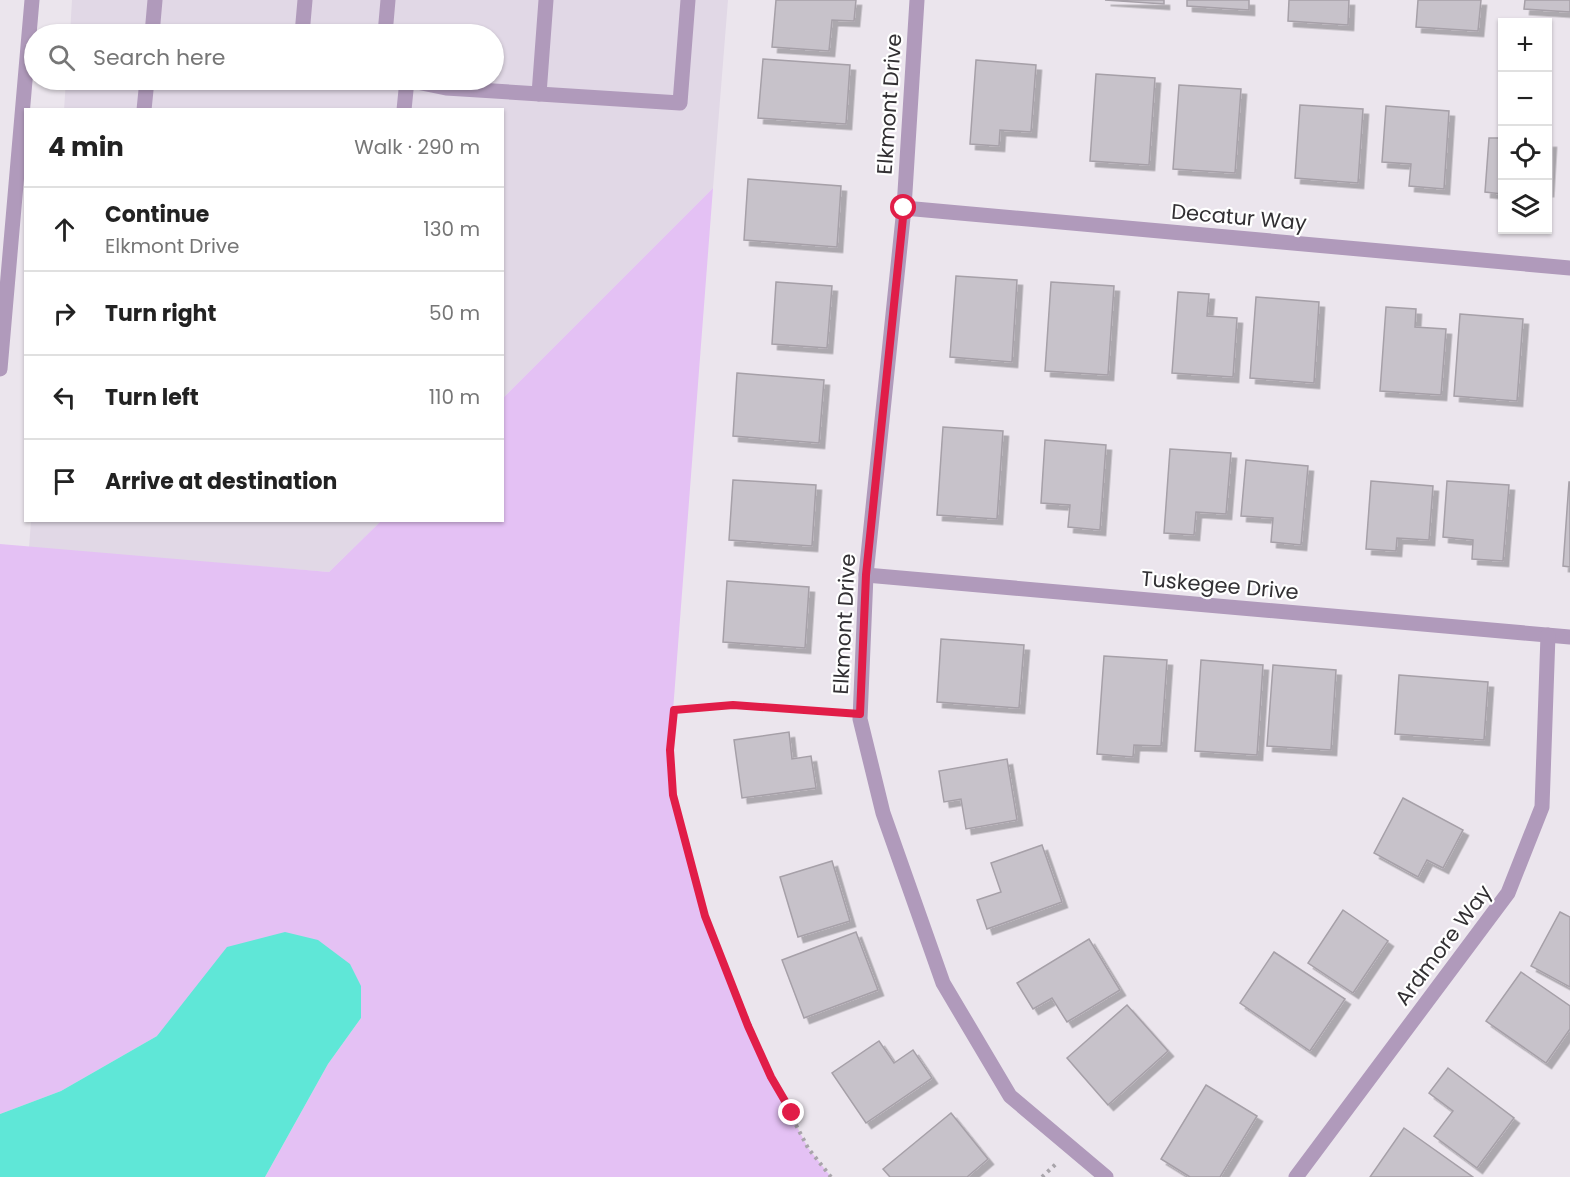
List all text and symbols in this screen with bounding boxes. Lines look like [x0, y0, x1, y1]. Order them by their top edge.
map controls [1498, 18, 1552, 234]
button: + [1498, 18, 1552, 72]
search box [24, 24, 504, 90]
street label: Elkmont Drive [870, 33, 908, 175]
icon: search [45, 41, 78, 74]
text: Search here [93, 42, 226, 73]
button: − [1498, 72, 1552, 126]
button: locate [1498, 126, 1552, 180]
text: 4 min [48, 129, 124, 165]
text: Walk · 290 m [354, 133, 480, 161]
button: layers [1498, 180, 1552, 234]
route start [890, 194, 916, 220]
street label: Decatur Way [1170, 197, 1308, 237]
text: Continue [105, 199, 209, 230]
icon: ahead [48, 213, 81, 246]
text: 130 m [423, 215, 480, 243]
text: Elkmont Drive [105, 232, 239, 260]
icon: right [48, 297, 81, 330]
text: Turn right [105, 298, 216, 329]
text: 50 m [429, 299, 480, 327]
icon: left [48, 381, 81, 414]
text: Turn left [105, 382, 199, 413]
text: 110 m [429, 383, 480, 411]
icon: arrive [48, 465, 81, 498]
text: Arrive at destination [105, 466, 337, 497]
street label: Elkmont Drive [826, 553, 862, 695]
street label: Tuskegee Drive [1140, 564, 1300, 606]
street label: Ardmore Way [1388, 879, 1498, 1011]
route end [778, 1099, 804, 1125]

